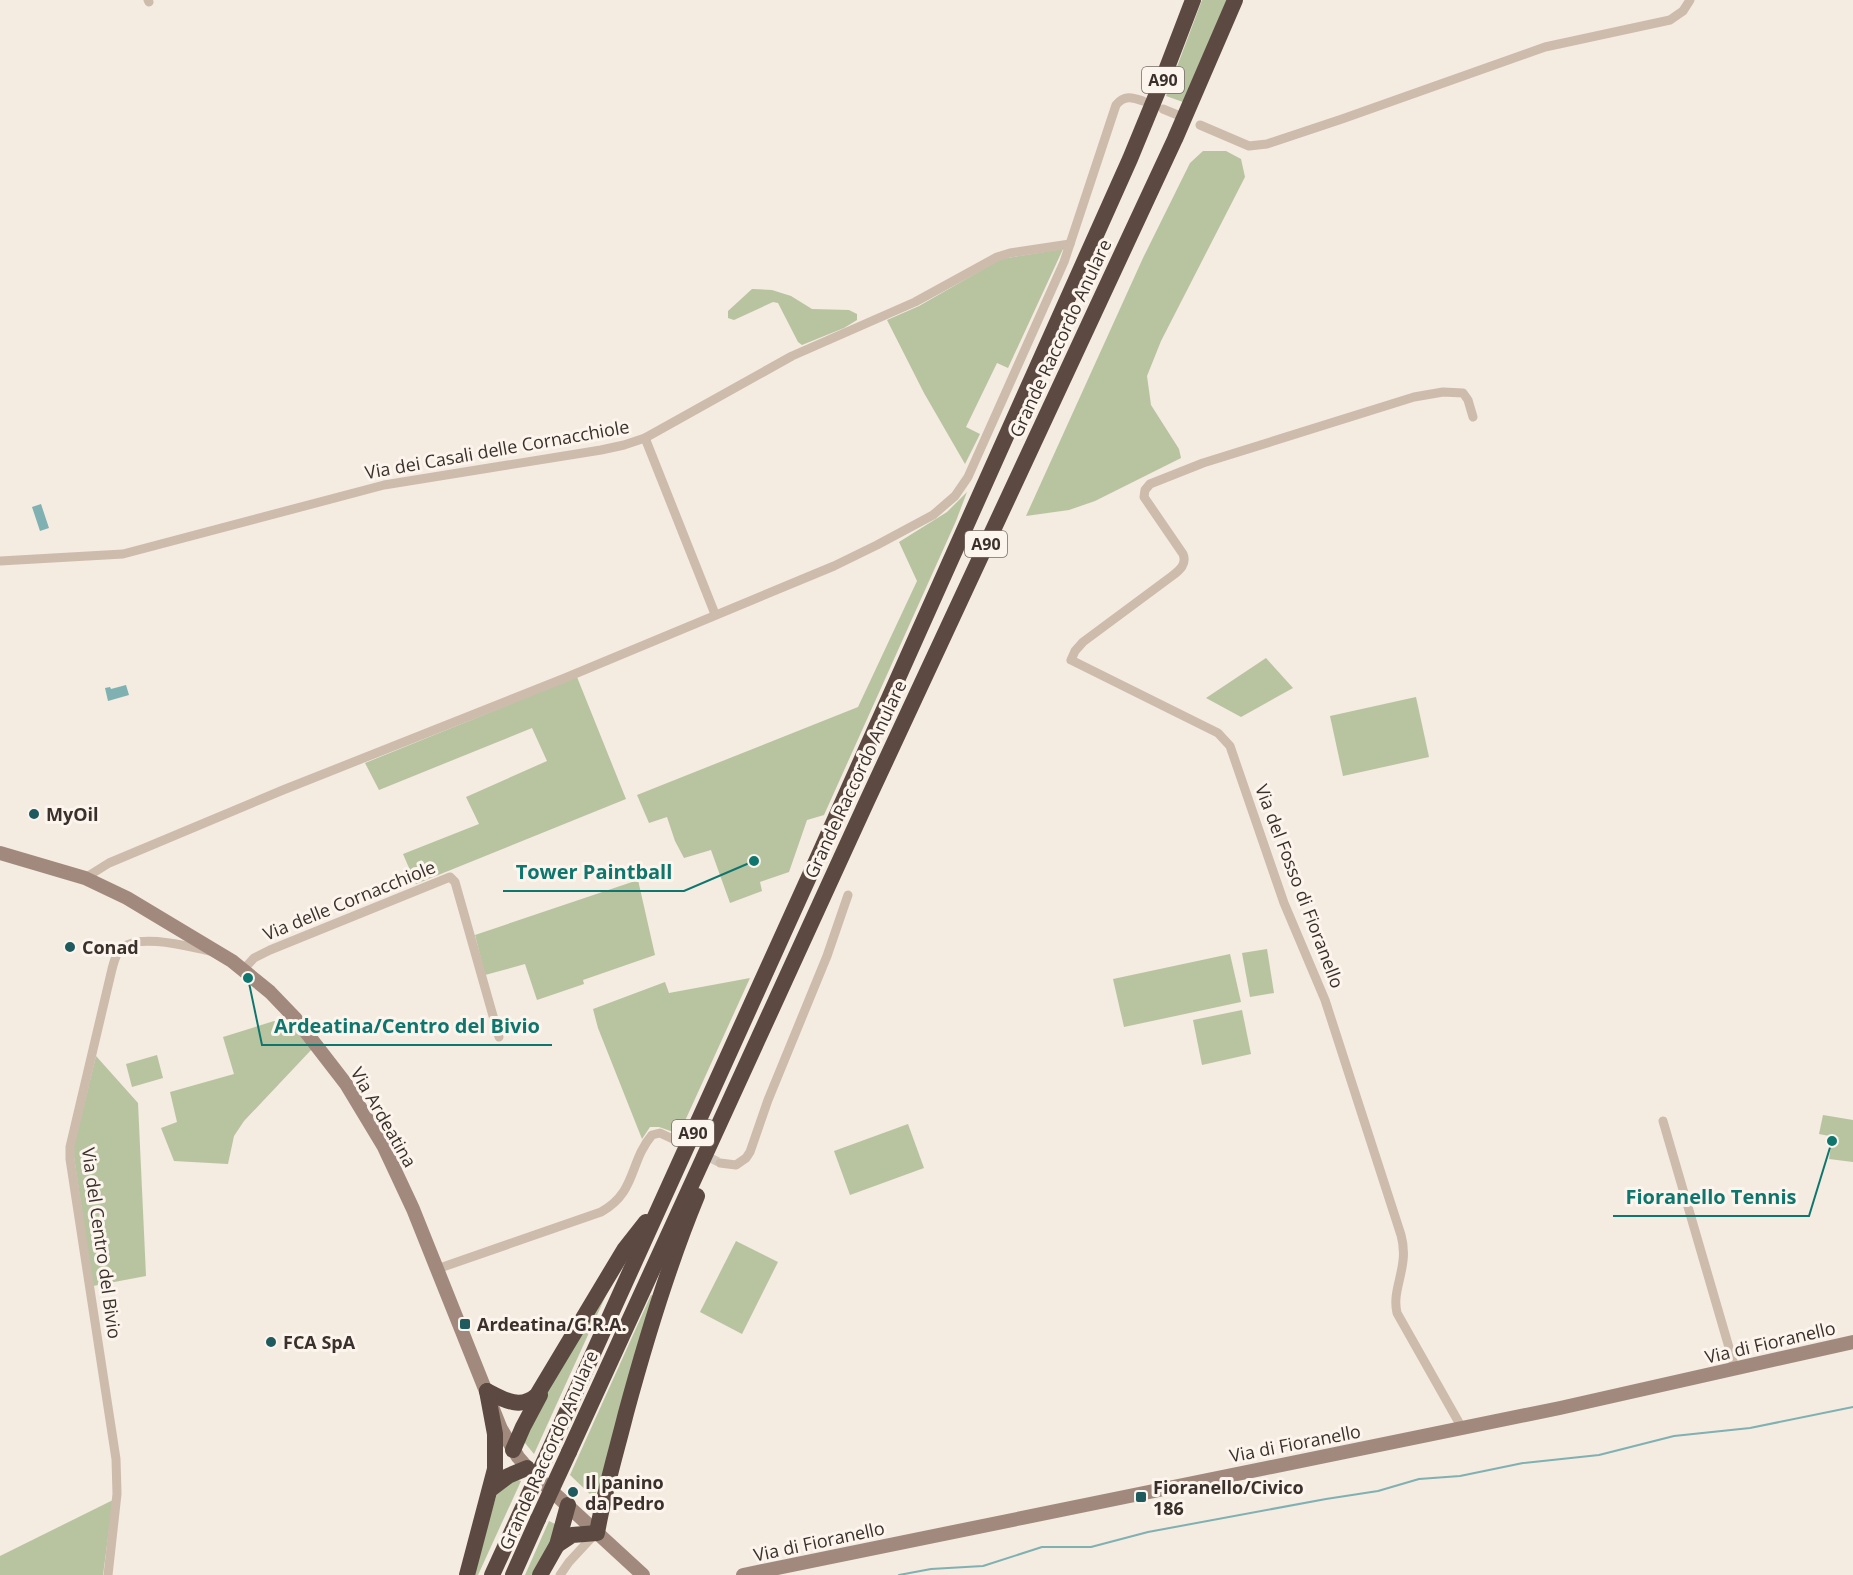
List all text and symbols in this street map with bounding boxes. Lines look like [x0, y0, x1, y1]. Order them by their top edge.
road number: A90 [1142, 67, 1184, 93]
street label: Grande Raccordo Anulare [1004, 235, 1116, 441]
street label: Via dei Casali delle Cornacchiole [363, 414, 631, 484]
road number: A90 [965, 531, 1007, 557]
street label: Grande Raccordo Anulare [799, 676, 911, 882]
street label: Via del Fosso di Fioranello [1250, 781, 1350, 991]
place label: MyOil [46, 802, 99, 826]
marker: MyOil [27, 807, 41, 821]
callout: Tower Paintball [503, 853, 684, 891]
street label: Via delle Cornacchiole [259, 854, 439, 946]
text: Tower Paintball [516, 858, 672, 885]
place label: Conad [82, 935, 139, 959]
marker: Conad [63, 940, 77, 954]
callout: Ardeatina/Centro del Bivio [262, 1007, 552, 1045]
text: Ardeatina/Centro del Bivio [274, 1012, 540, 1039]
street label: Via Ardeatina [346, 1063, 422, 1171]
road number: A90 [672, 1120, 714, 1146]
street label: Via del Centro del Bivio [77, 1146, 127, 1340]
callout: Fioranello Tennis [1613, 1178, 1809, 1216]
text: Fioranello Tennis [1625, 1183, 1797, 1210]
place label: Ardeatina/G.R.A. [477, 1312, 627, 1336]
street label: Via di Fioranello [1702, 1315, 1838, 1369]
marker: Ardeatina/G.R.A. [458, 1317, 472, 1331]
place label: FCA SpA [283, 1330, 356, 1354]
marker: FCA SpA [264, 1335, 278, 1349]
street label: Grande Raccordo Anulare [493, 1347, 603, 1553]
street label: Via di Fioranello [1227, 1419, 1363, 1467]
place label: Il panino da Pedro [585, 1470, 665, 1515]
place label: Fioranello/Civico 186 [1153, 1475, 1304, 1520]
marker: Il panino da Pedro [566, 1485, 580, 1499]
marker: Fioranello/Civico 186 [1134, 1490, 1148, 1504]
street label: Via di Fioranello [751, 1515, 887, 1567]

